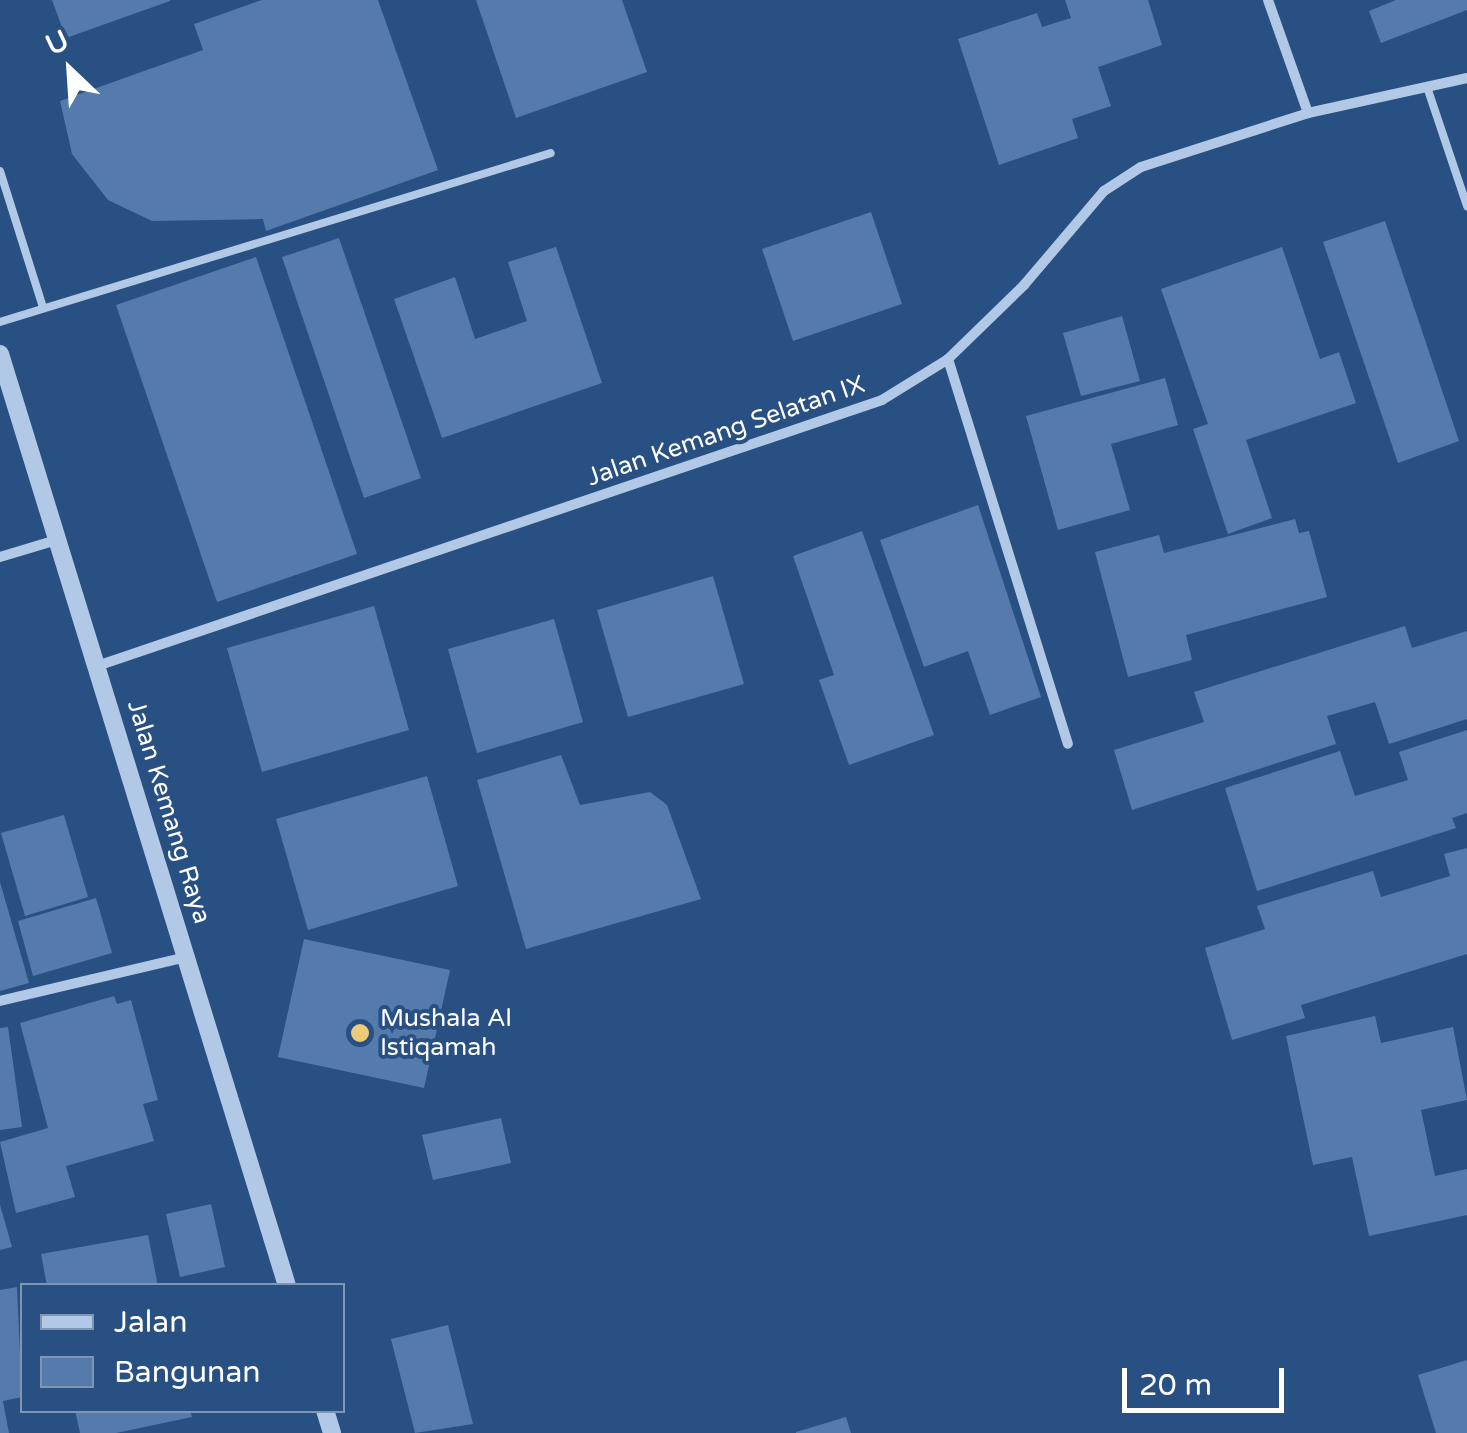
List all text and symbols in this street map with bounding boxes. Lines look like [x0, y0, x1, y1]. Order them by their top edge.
north arrow [20, 20, 120, 120]
text: U [41, 23, 74, 63]
street label: Jalan Kemang Selatan IX [583, 369, 869, 493]
street label: Jalan Kemang Raya [121, 697, 217, 927]
place label: Mushala Al Istiqamah [380, 1004, 512, 1063]
marker: Mushala Al Istiqamah [349, 1022, 371, 1044]
legend [20, 1283, 345, 1413]
text: Jalan [114, 1304, 187, 1341]
scale bar [1127, 1348, 1290, 1410]
text: Bangunan [114, 1354, 261, 1391]
text: 20 m [1139, 1367, 1212, 1404]

